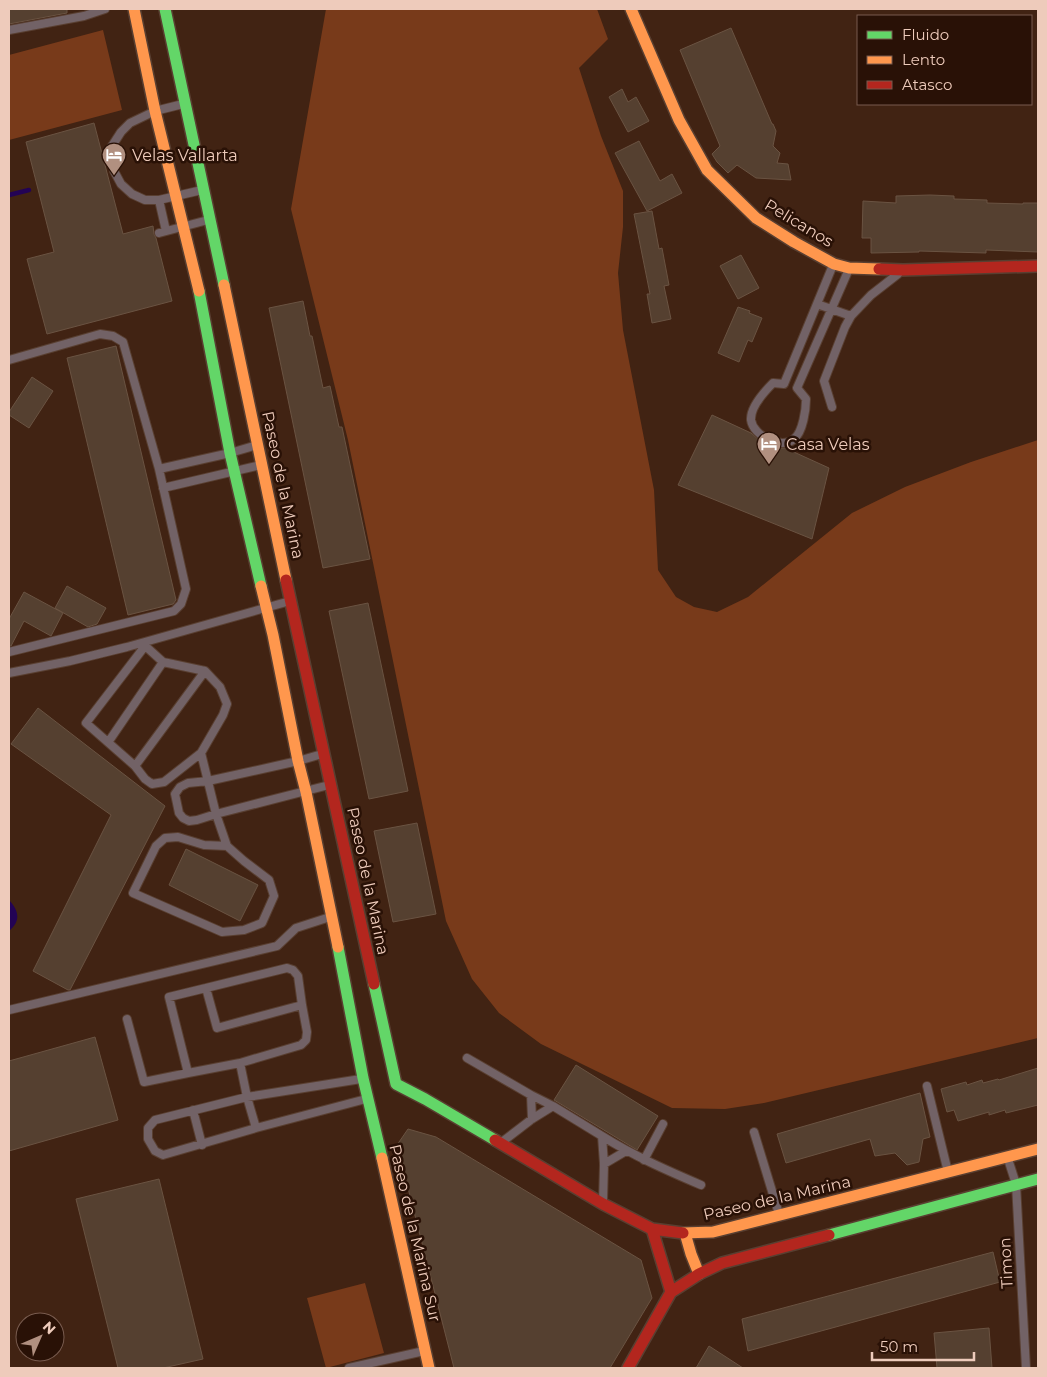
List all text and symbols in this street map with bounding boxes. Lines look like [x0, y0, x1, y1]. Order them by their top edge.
legend [857, 15, 1032, 105]
text: Fluido [902, 25, 949, 44]
text: Lento [902, 50, 945, 69]
text: Atasco [902, 75, 952, 94]
hotel icon: Velas Vallarta [101, 142, 127, 176]
place label: Velas Vallarta [132, 146, 238, 165]
street label: Pelicanos [761, 195, 837, 251]
street label: Paseo de la Marina [258, 409, 308, 561]
hotel icon: Casa Velas [756, 431, 782, 465]
place label: Casa Velas [786, 435, 870, 454]
street label: Paseo de la Marina [343, 805, 393, 957]
street label: Paseo de la Marina Sur [385, 1142, 445, 1324]
street label: Paseo de la Marina [701, 1172, 853, 1224]
street label: Timon [995, 1237, 1017, 1289]
north arrow [15, 1312, 65, 1362]
text: N [39, 1317, 60, 1338]
scale bar [872, 1330, 974, 1362]
text: 50 m [880, 1337, 918, 1356]

